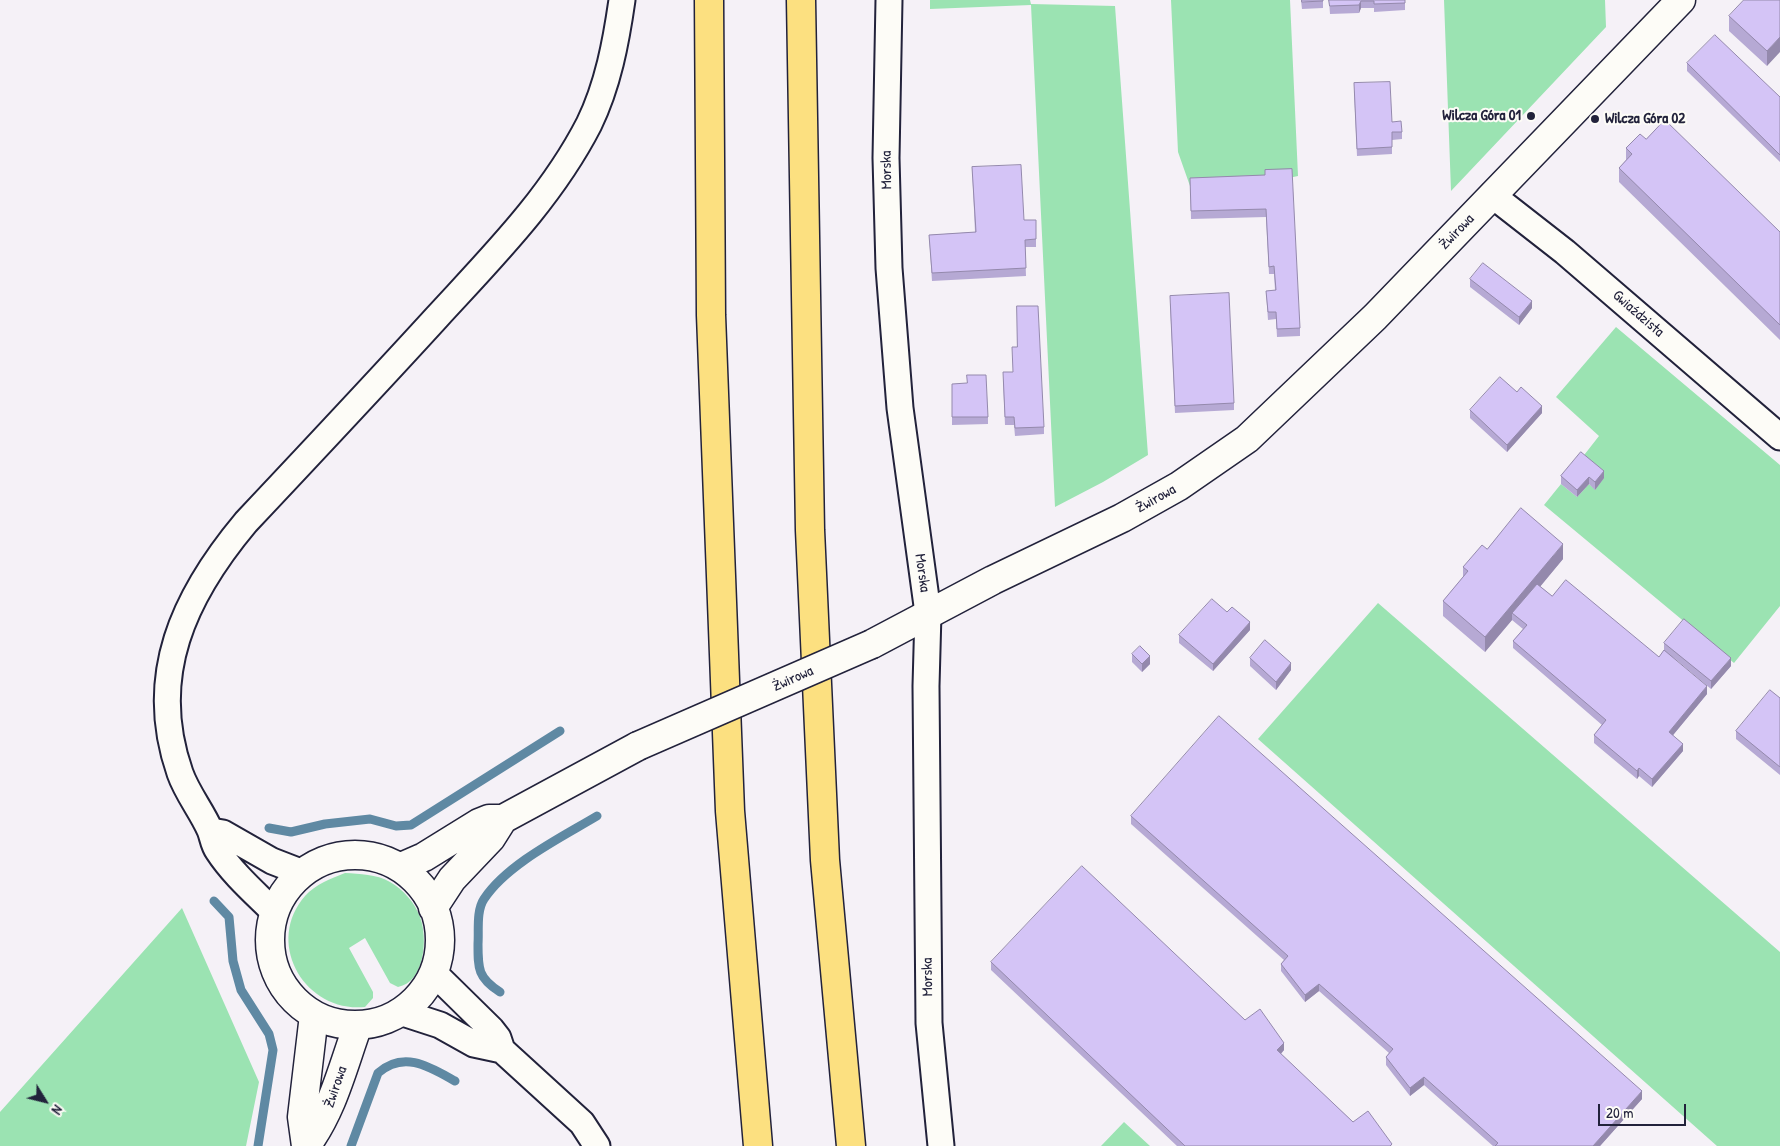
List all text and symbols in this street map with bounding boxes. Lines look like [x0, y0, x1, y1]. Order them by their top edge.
place label: Wilcza Góra 01 [1442, 107, 1521, 125]
marker: Wilcza Góra 01 [1525, 110, 1537, 122]
place label: Wilcza Góra 02 [1605, 110, 1685, 128]
marker: Wilcza Góra 02 [1589, 113, 1601, 125]
street label: Morska [878, 151, 896, 189]
street label: Żwirowa [1436, 210, 1478, 254]
street label: Gwiaździsta [1609, 287, 1667, 341]
street label: Żwirowa [1133, 481, 1179, 517]
street label: Morska [910, 553, 934, 593]
street label: Żwirowa [770, 662, 816, 696]
street label: Morska [919, 958, 937, 996]
street label: Żwirowa [321, 1064, 351, 1110]
north arrow [20, 1076, 70, 1126]
scale bar [1600, 1094, 1688, 1126]
text: N [48, 1102, 67, 1119]
text: 20 m [1606, 1102, 1633, 1123]

